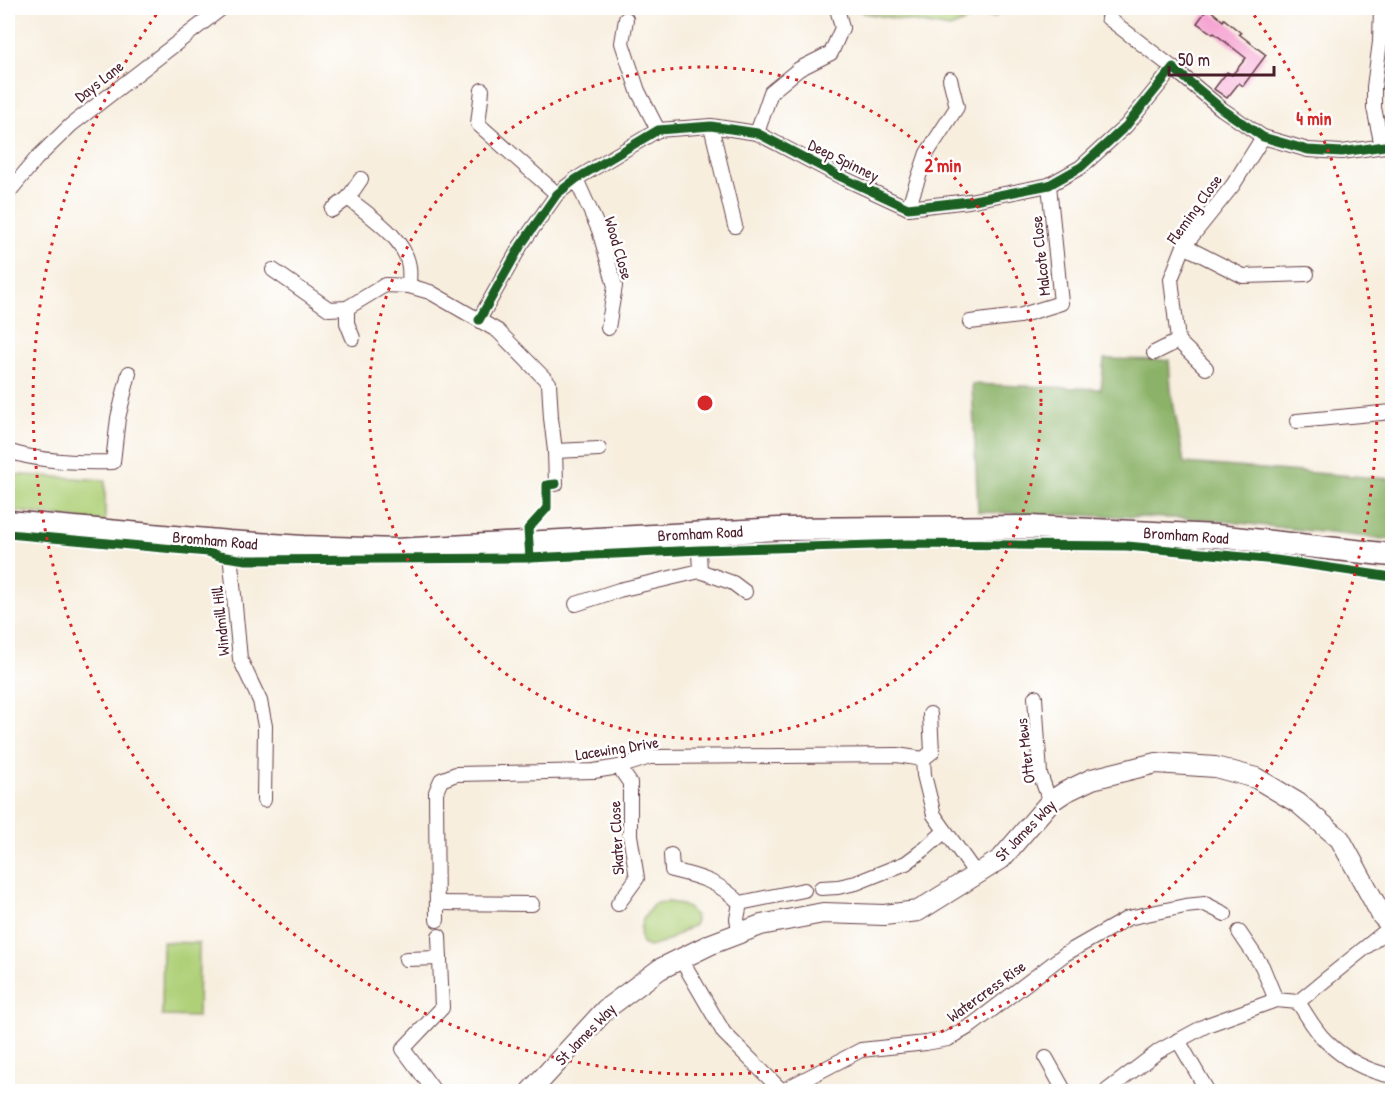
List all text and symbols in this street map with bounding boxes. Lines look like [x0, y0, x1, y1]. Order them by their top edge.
scale bar [1169, 39, 1274, 77]
text: 50 m [1178, 47, 1210, 72]
street label: Days Lane [70, 55, 128, 107]
text: 4 min [1296, 106, 1332, 131]
street label: Deep Spinney [805, 133, 883, 187]
text: 2 min [925, 153, 961, 178]
street label: Fleming Close [1161, 169, 1227, 249]
street label: Wood Close [600, 214, 639, 283]
street label: Malcote Close [1025, 214, 1055, 297]
centre of rings [695, 393, 715, 413]
street label: Bromham Road [657, 520, 743, 546]
street label: Bromham Road [1143, 521, 1229, 549]
street label: Bromham Road [172, 525, 258, 555]
street label: Windmill Hill [205, 585, 235, 657]
street label: Otter Mews [1010, 717, 1040, 785]
street label: Lacewing Drive [574, 730, 661, 765]
street label: St James Way [990, 794, 1060, 866]
street label: Skater Close [603, 800, 629, 876]
street label: Watercress Rise [942, 955, 1030, 1027]
street label: St James Way [550, 998, 620, 1070]

